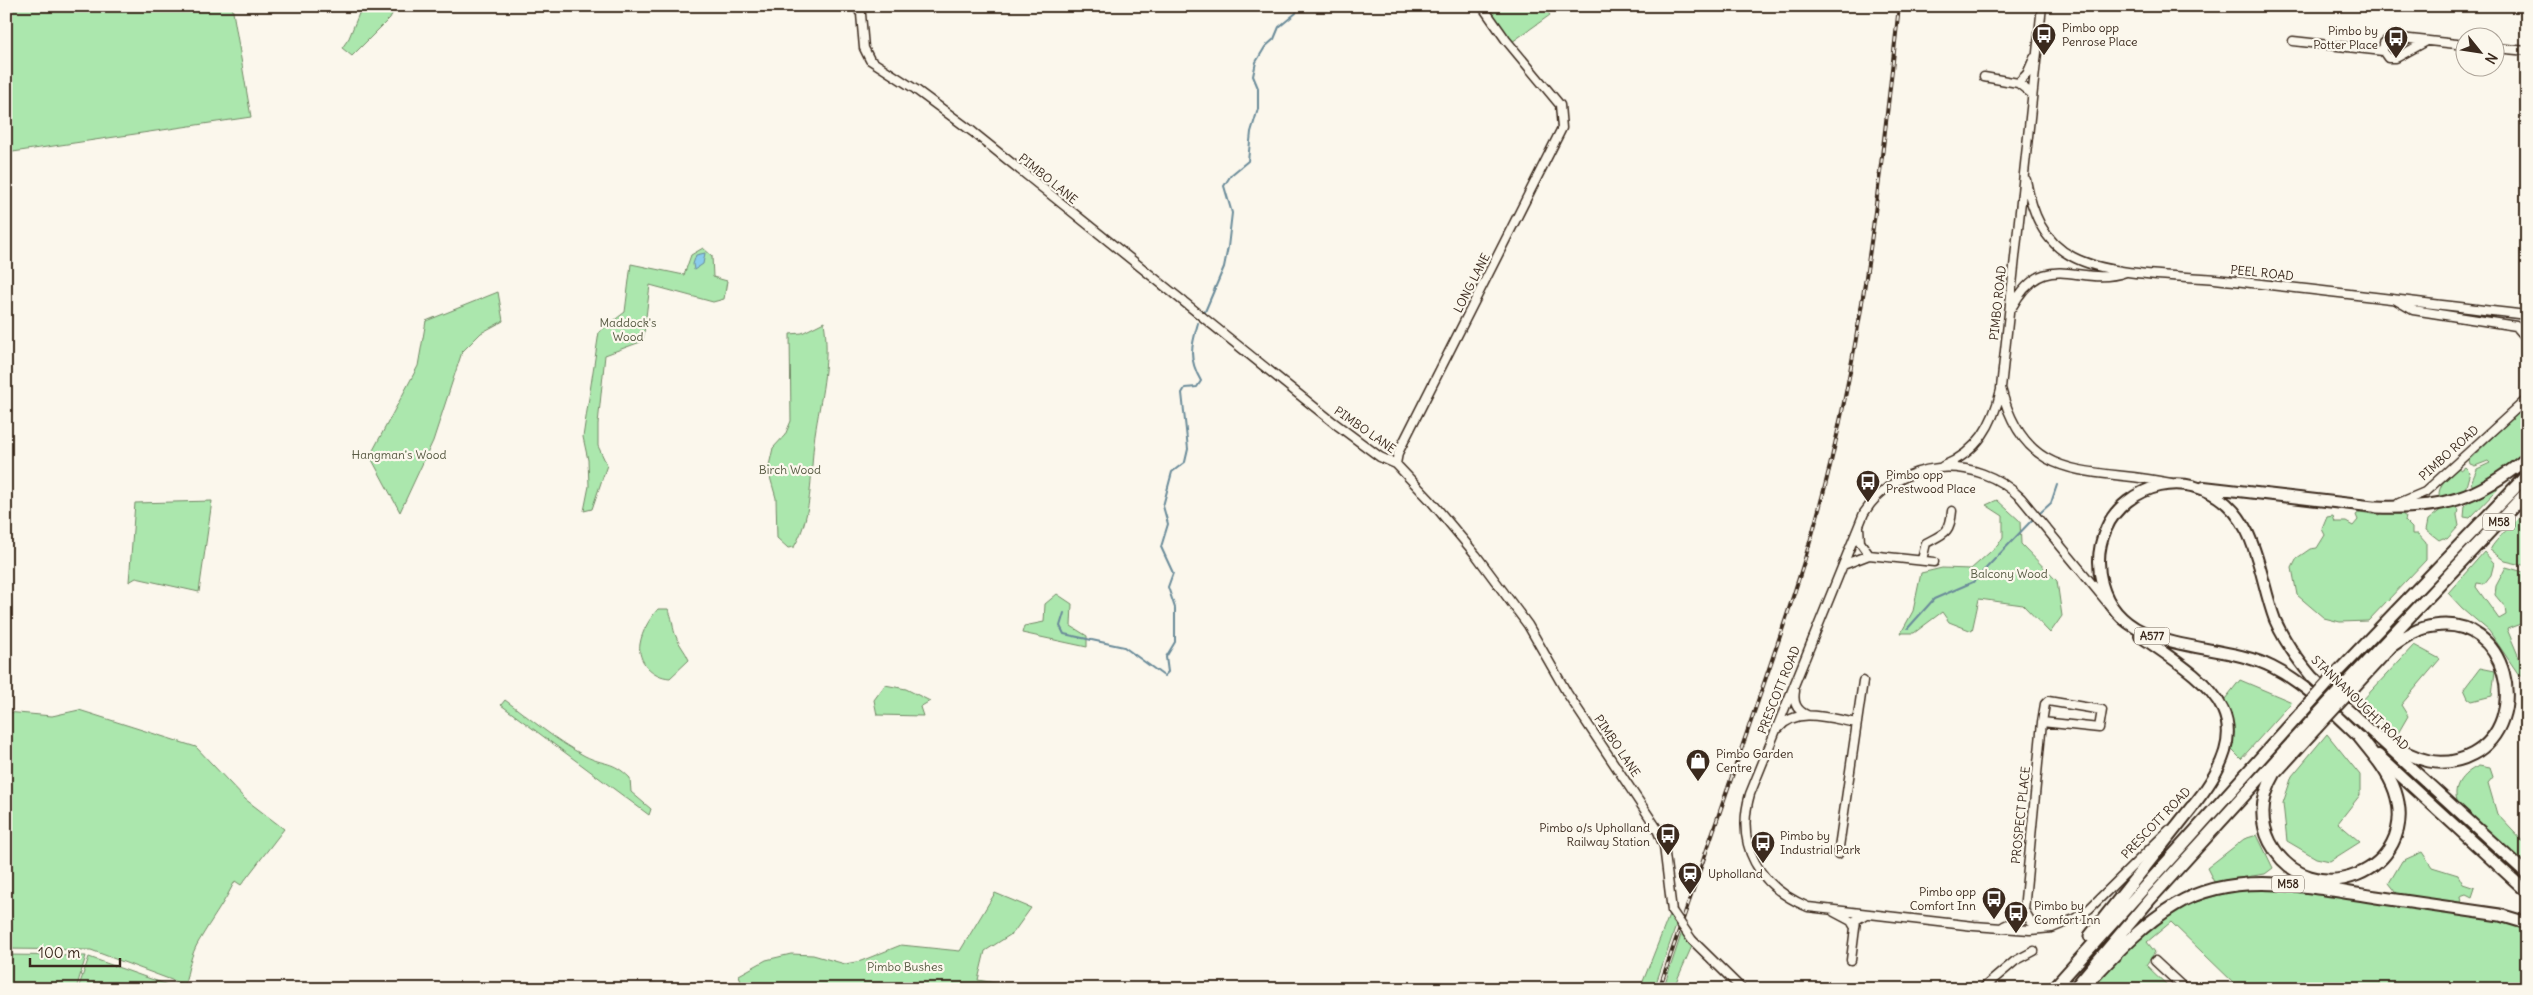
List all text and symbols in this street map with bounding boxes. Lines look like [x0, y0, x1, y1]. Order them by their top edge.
place label: Pimbo opp Penrose Place [2062, 20, 2138, 49]
bus stop icon: Pimbo opp Penrose Place [2031, 22, 2057, 56]
place label: Pimbo by Potter Place [2313, 23, 2378, 52]
bus stop icon: Pimbo by Potter Place [2383, 25, 2409, 59]
north arrow [2456, 28, 2506, 78]
text: N [2481, 50, 2501, 67]
street label: PIMBO LANE [1016, 150, 1081, 207]
street label: LONG LANE [1450, 251, 1493, 315]
street label: PEEL ROAD [2230, 262, 2295, 283]
street label: PIMBO ROAD [1986, 265, 2009, 341]
park label: Maddock's Wood [599, 315, 657, 344]
street label: PIMBO LANE [1332, 403, 1399, 456]
street label: PIMBO ROAD [2416, 422, 2482, 483]
park label: Hangman's Wood [352, 447, 446, 462]
park label: Birch Wood [759, 462, 821, 477]
place label: Pimbo opp Prestwood Place [1886, 467, 1976, 496]
bus stop icon: Pimbo opp Prestwood Place [1855, 469, 1881, 503]
road number: M58 [2483, 514, 2515, 530]
park label: Balcony Wood [1970, 566, 2048, 581]
road number: A577 [2134, 628, 2170, 644]
street label: PRESCOTT ROAD [1754, 644, 1803, 736]
street label: STANNANOUGHT ROAD [2308, 652, 2412, 753]
street label: PIMBO LANE [1591, 712, 1644, 780]
place label: Pimbo Garden Centre [1716, 746, 1793, 775]
shop icon: Pimbo Garden Centre [1685, 748, 1711, 782]
street label: PROSPECT PLACE [2008, 765, 2033, 865]
street label: PRESCOTT ROAD [2118, 784, 2194, 862]
place label: Pimbo o/s Upholland Railway Station [1539, 820, 1650, 849]
bus stop icon: Pimbo o/s Upholland Railway Station [1655, 822, 1681, 856]
place label: Pimbo by Industrial Park [1780, 828, 1860, 857]
bus stop icon: Pimbo by Industrial Park [1750, 830, 1776, 864]
station icon: Upholland [1677, 861, 1703, 895]
place label: Upholland [1708, 866, 1763, 881]
road number: M58 [2272, 876, 2304, 892]
place label: Pimbo opp Comfort Inn [1910, 884, 1976, 913]
bus stop icon: Pimbo opp Comfort Inn [1981, 886, 2007, 920]
place label: Pimbo by Comfort Inn [2034, 898, 2100, 927]
bus stop icon: Pimbo by Comfort Inn [2003, 900, 2029, 934]
scale bar [30, 935, 120, 967]
text: 100 m [38, 943, 80, 962]
park label: Pimbo Bushes [867, 959, 943, 974]

